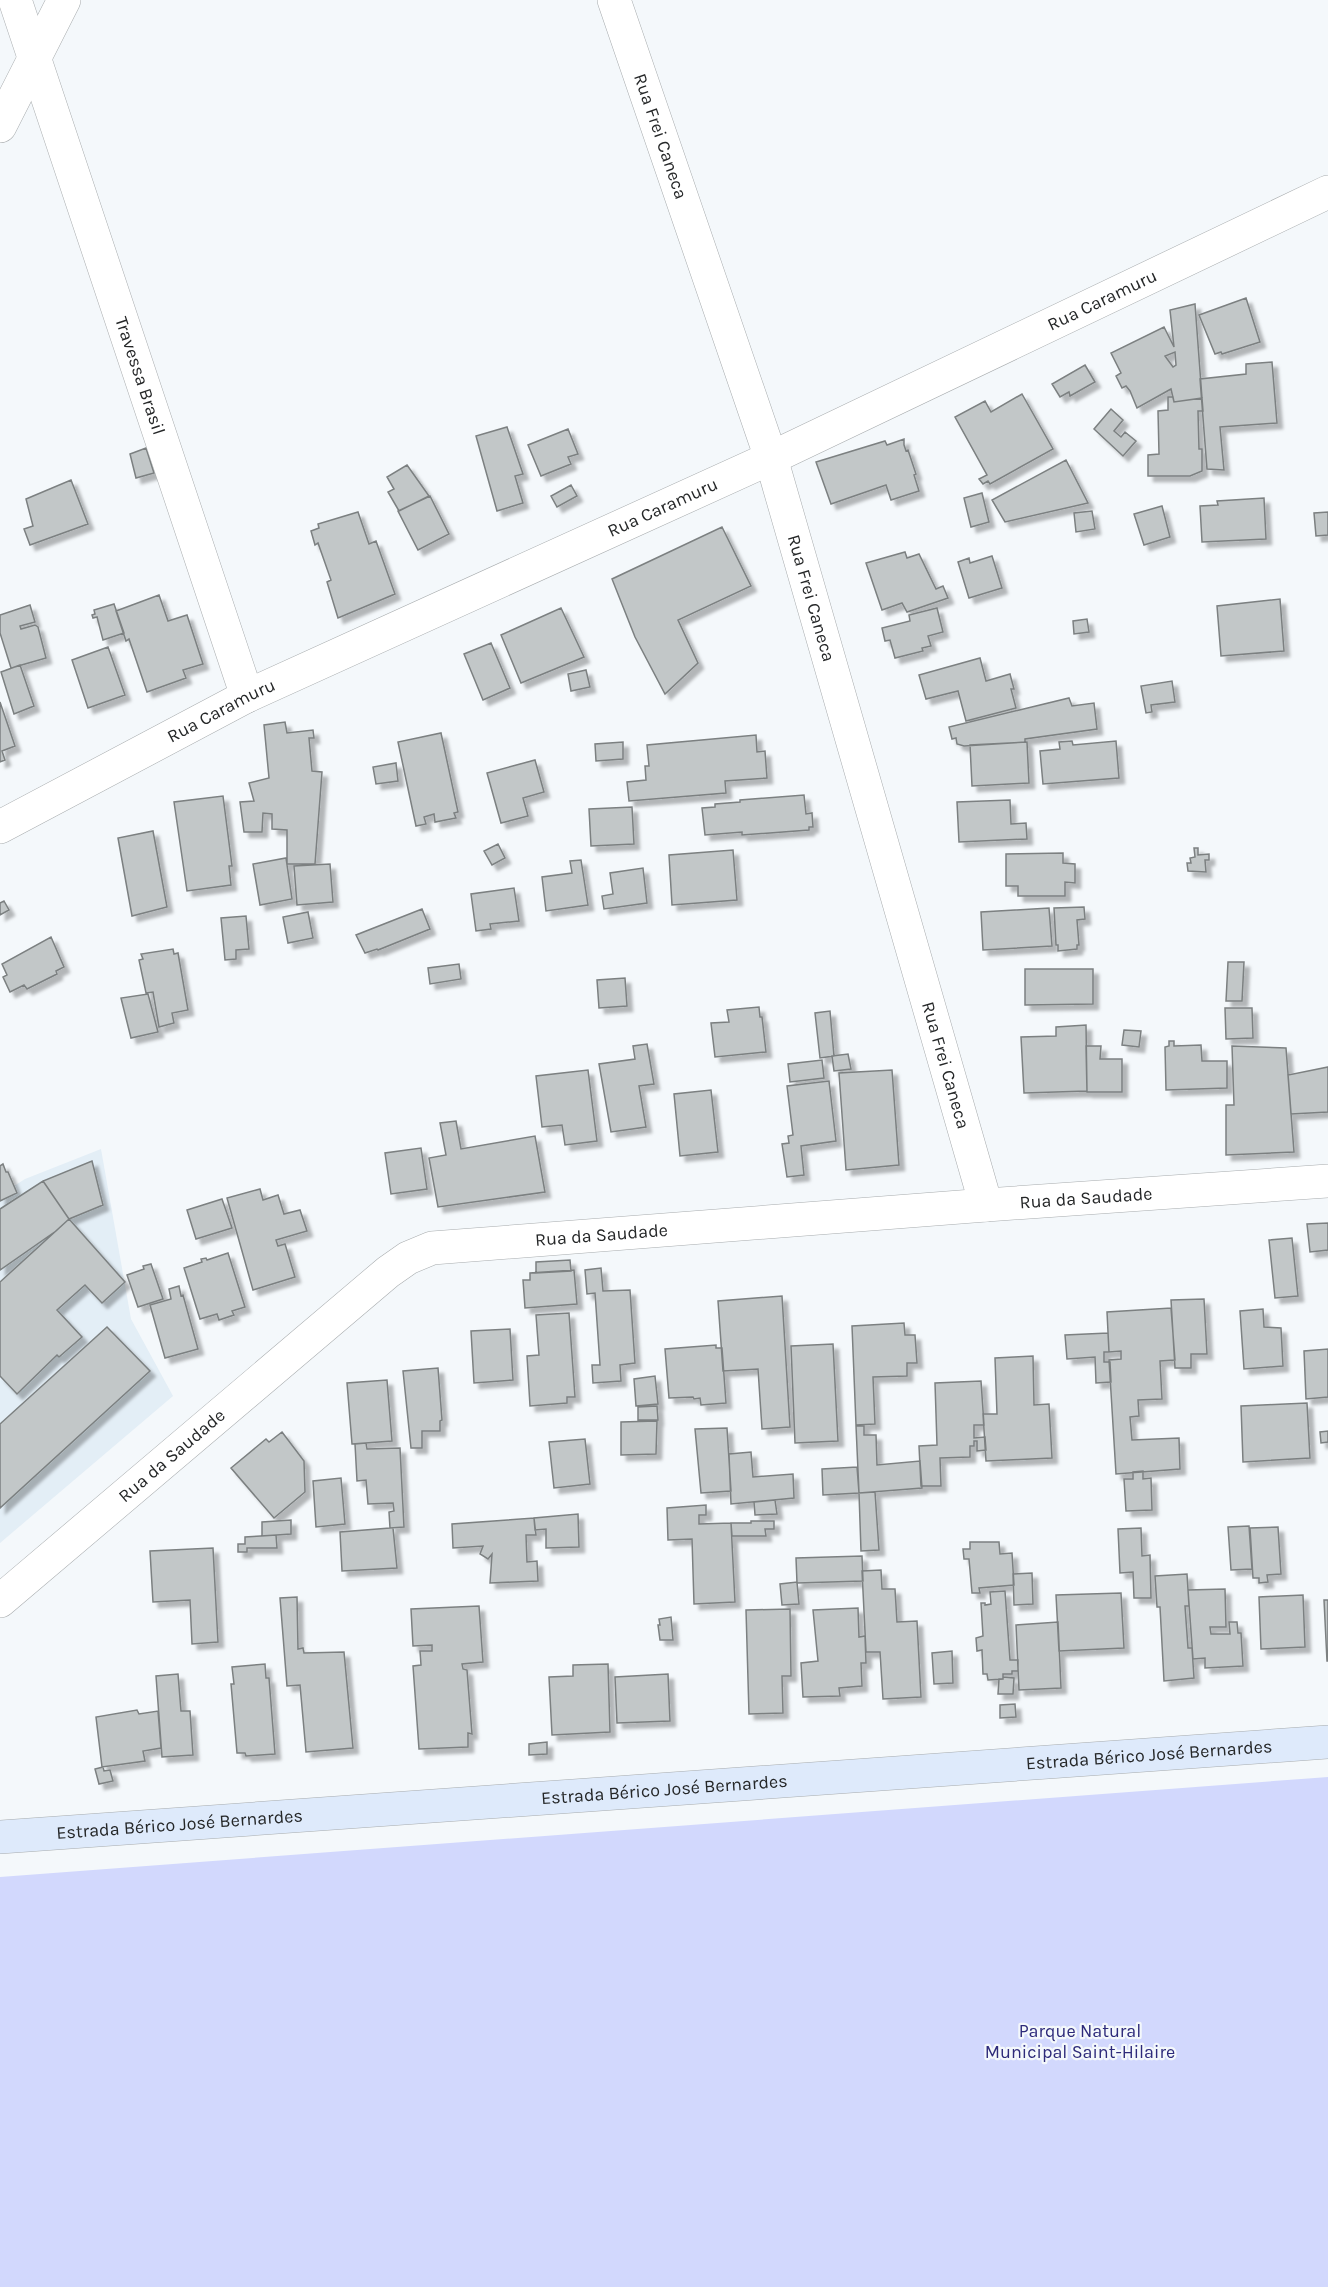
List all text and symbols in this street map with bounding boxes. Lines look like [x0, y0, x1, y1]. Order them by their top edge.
street label: Rua Frei Caneca [629, 71, 692, 202]
street label: Rua Caramuru [1044, 264, 1160, 335]
street label: Travessa Brasil [110, 314, 170, 438]
street label: Rua Caramuru [604, 473, 721, 542]
street label: Rua Frei Caneca [783, 532, 840, 664]
street label: Rua Caramuru [163, 674, 279, 747]
street label: Rua Frei Caneca [917, 999, 974, 1131]
street label: Rua da Saudade [1019, 1182, 1153, 1214]
street label: Rua da Saudade [534, 1219, 669, 1251]
street label: Rua da Saudade [114, 1404, 230, 1507]
street label: Estrada Bérico José Bernardes [1025, 1735, 1273, 1775]
street label: Estrada Bérico José Bernardes [540, 1770, 788, 1809]
street label: Estrada Bérico José Bernardes [55, 1804, 304, 1844]
park label: Parque Natural Municipal Saint-Hilaire [985, 2020, 1175, 2063]

